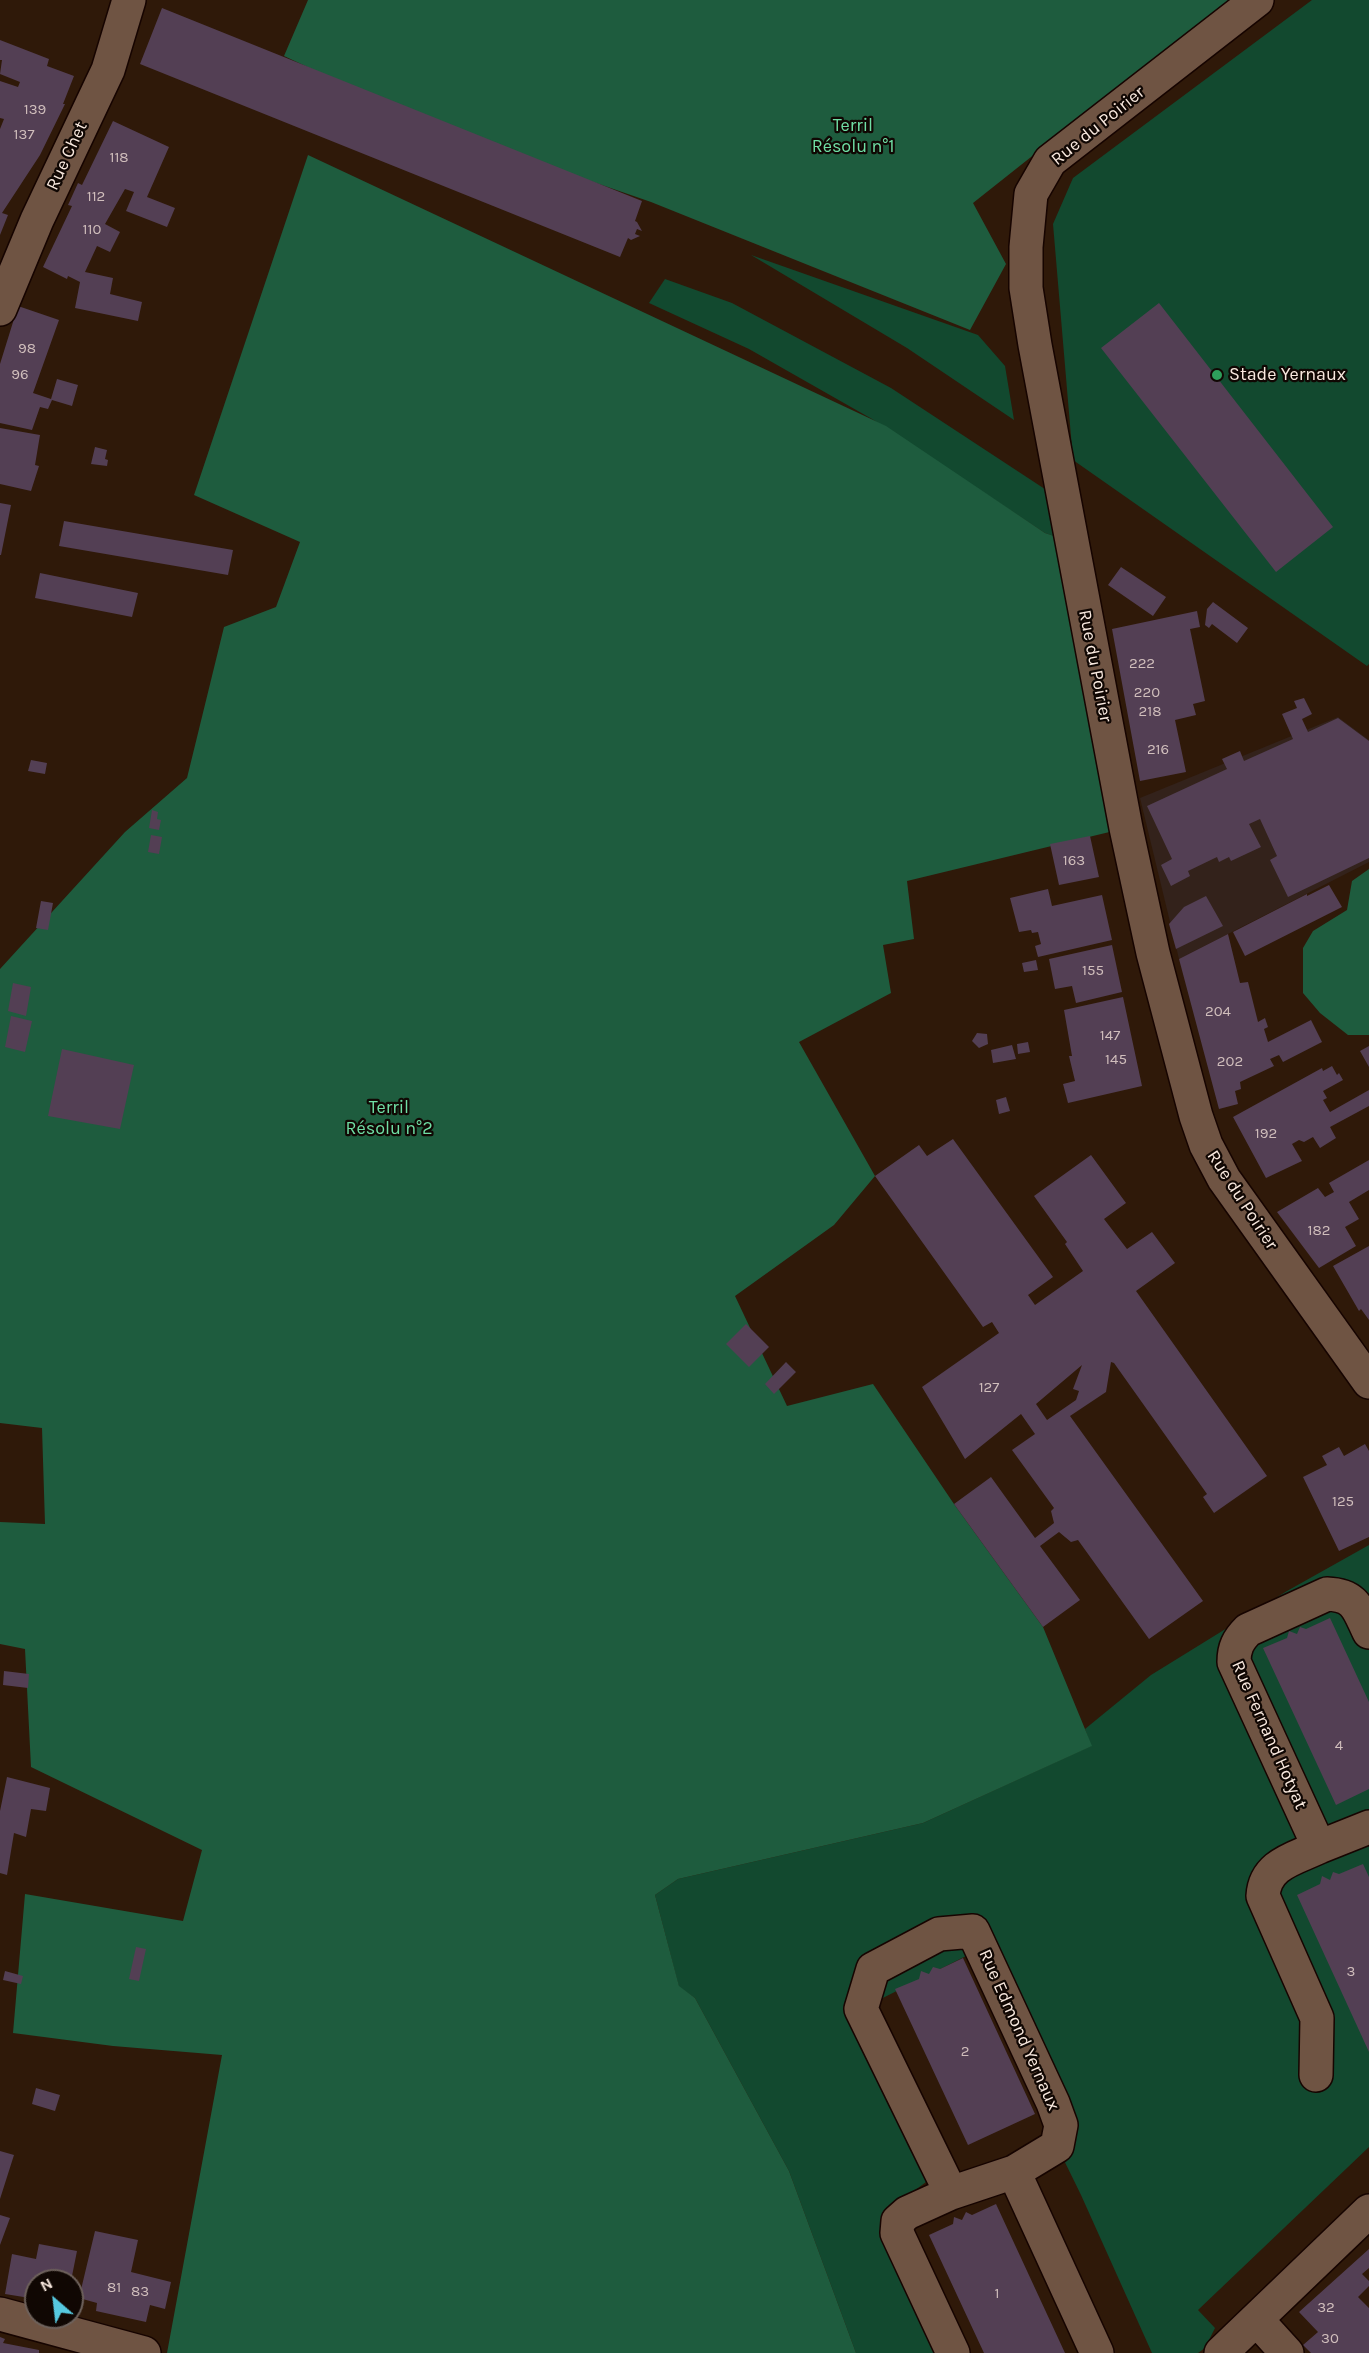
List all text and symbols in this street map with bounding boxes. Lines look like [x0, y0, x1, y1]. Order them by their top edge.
street label: Rue du Poirier [1047, 82, 1149, 170]
house number: 139 [24, 101, 46, 119]
park label: Terril Résolu n°1 [812, 115, 894, 158]
street label: Rue Chet [42, 118, 92, 194]
house number: 137 [14, 126, 34, 144]
house number: 118 [109, 149, 129, 167]
house number: 112 [87, 188, 105, 206]
house number: 110 [83, 221, 101, 239]
house number: 98 [18, 340, 36, 358]
place label: Stade Yernaux [1229, 364, 1346, 386]
house number: 96 [11, 366, 29, 384]
marker: Stade Yernaux [1210, 368, 1224, 382]
street label: Rue du Poirier [1074, 608, 1116, 724]
house number: 222 [1129, 655, 1155, 673]
house number: 220 [1134, 684, 1160, 702]
house number: 218 [1139, 703, 1161, 721]
house number: 216 [1147, 741, 1169, 759]
house number: 163 [1063, 852, 1085, 870]
house number: 155 [1082, 962, 1104, 980]
house number: 204 [1205, 1003, 1231, 1021]
house number: 147 [1100, 1027, 1120, 1045]
house number: 145 [1105, 1051, 1127, 1069]
house number: 202 [1217, 1053, 1243, 1071]
park label: Terril Résolu n°2 [345, 1097, 433, 1140]
house number: 192 [1255, 1125, 1277, 1143]
street label: Rue du Poirier [1202, 1146, 1282, 1254]
house number: 182 [1308, 1222, 1330, 1240]
house number: 127 [979, 1379, 999, 1397]
house number: 125 [1332, 1493, 1354, 1511]
street label: Rue Fernand Hotyat [1227, 1657, 1311, 1813]
house number: 4 [1335, 1737, 1343, 1755]
street label: Rue Edmond Yernaux [974, 1946, 1064, 2114]
house number: 3 [1347, 1963, 1355, 1981]
house number: 2 [961, 2043, 969, 2061]
north arrow [24, 2269, 84, 2329]
text: N [37, 2273, 56, 2296]
house number: 81 [107, 2279, 121, 2297]
house number: 83 [131, 2283, 149, 2301]
house number: 1 [995, 2285, 999, 2303]
house number: 32 [1317, 2299, 1335, 2317]
house number: 30 [1321, 2330, 1339, 2348]

